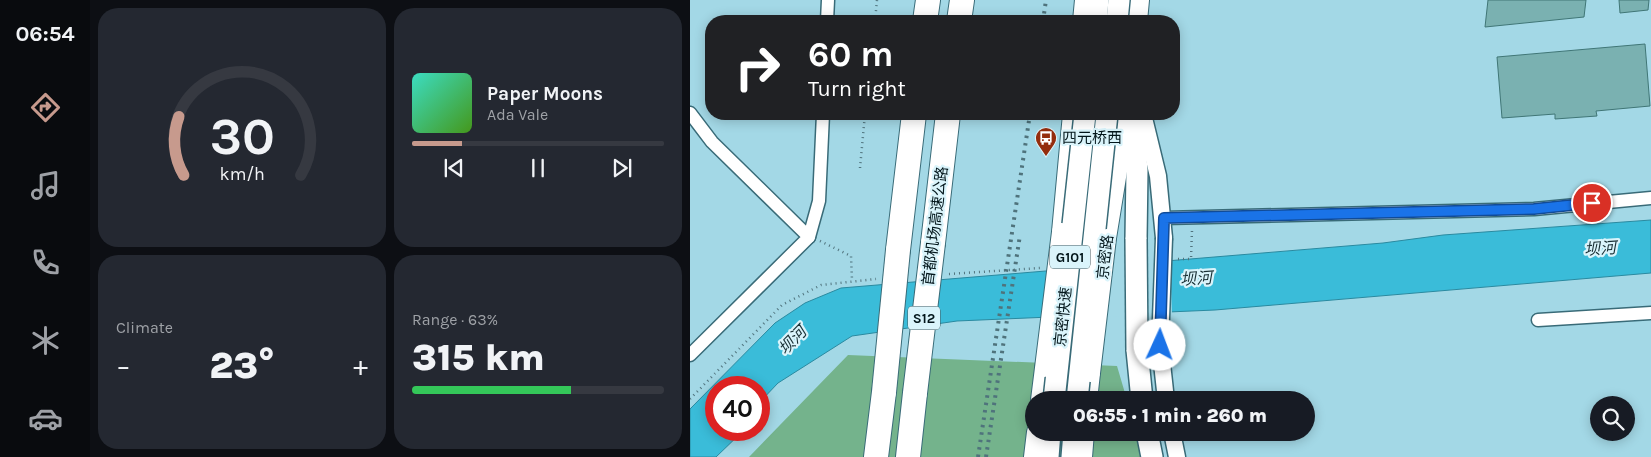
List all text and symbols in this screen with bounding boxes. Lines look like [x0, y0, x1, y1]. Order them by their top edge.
text: 06:54 [15, 21, 75, 47]
text: 60 m [808, 34, 893, 75]
icon: right [725, 35, 790, 100]
text: Turn right [808, 76, 906, 102]
text: Paper Moons [487, 83, 603, 105]
icon: directions [28, 90, 63, 125]
text: Ada Vale [487, 105, 548, 124]
text: 30 [209, 106, 275, 167]
bus stop icon: 四元桥西 [1034, 126, 1058, 157]
place label: 四元桥西 [1062, 129, 1122, 147]
icon: previous [440, 154, 468, 182]
icon: pause [524, 154, 552, 182]
icon: next [608, 154, 636, 182]
text: km/h [219, 164, 265, 185]
street label: 首都机场高速公路 [919, 165, 951, 287]
icon: music [28, 168, 63, 203]
pin [1571, 182, 1613, 224]
icon: arrive [1578, 189, 1606, 217]
street label: 京密路 [1093, 234, 1117, 280]
water label: 坝河 [1583, 238, 1620, 259]
icon: phone [28, 245, 63, 280]
road number: G101 [1050, 246, 1090, 268]
water label: 坝河 [1179, 268, 1216, 289]
street label: 京密快速 [1051, 286, 1075, 348]
road number: S12 [908, 306, 940, 330]
text: Range · 63% [412, 310, 498, 329]
text: Climate [116, 318, 173, 337]
position arrow [1133, 318, 1185, 370]
water label: 坝河 [774, 320, 812, 358]
icon: climate [28, 323, 63, 358]
text: 315 km [412, 335, 545, 380]
text: 23° [209, 343, 275, 388]
text: − [116, 349, 131, 382]
text: + [353, 349, 368, 382]
speed limit sign: 40 [705, 376, 770, 441]
map controls [1590, 396, 1635, 441]
button: search [1590, 396, 1635, 441]
icon: car [28, 401, 63, 436]
text: 06:55 · 1 min · 260 m [1073, 405, 1267, 427]

